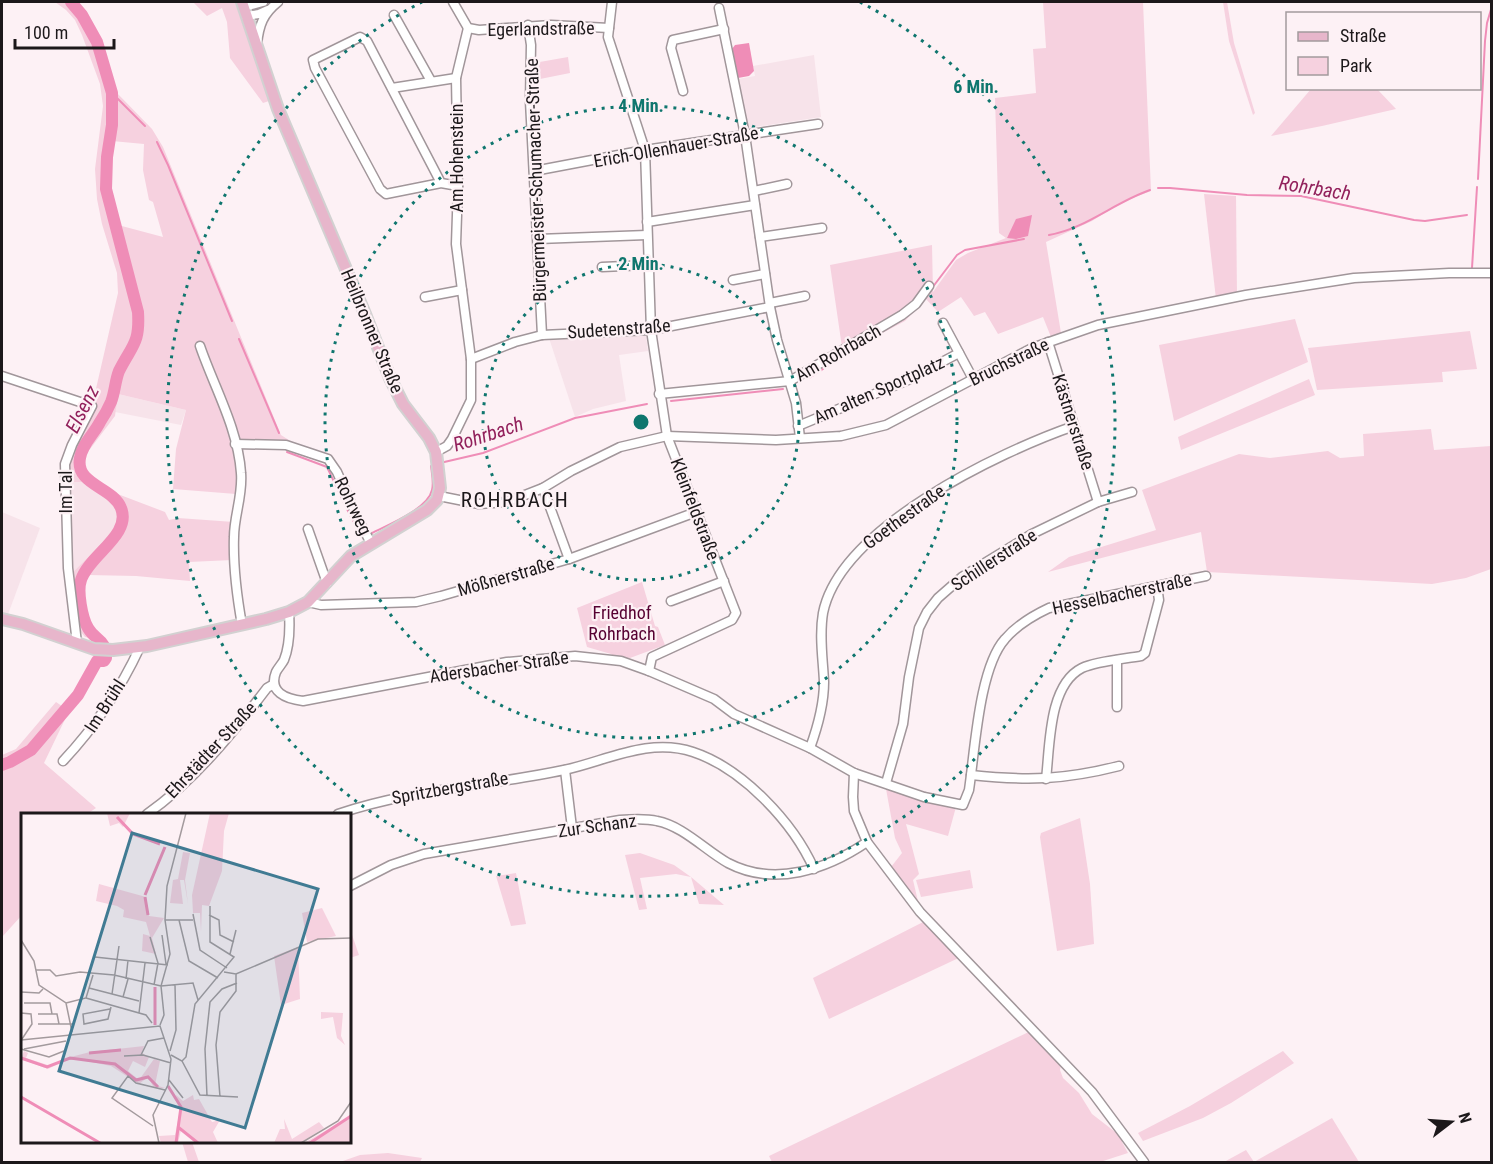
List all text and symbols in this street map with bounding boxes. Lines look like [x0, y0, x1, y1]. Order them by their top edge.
scale bar [15, 12, 114, 50]
legend [1286, 12, 1481, 90]
street label: Egerlandstraße [487, 17, 595, 40]
text: 100 m [24, 22, 68, 43]
text: Straße [1340, 25, 1386, 46]
text: Park [1340, 55, 1372, 76]
street label: Bürgermeister-Schumacher-Straße [521, 58, 550, 302]
text: 6 Min. [953, 76, 999, 97]
text: 4 Min. [618, 95, 664, 116]
street label: Am Hohenstein [446, 104, 467, 212]
street label: Erich-Ollenhauer-Straße [592, 122, 760, 171]
water label: Rohrbach [1277, 170, 1353, 206]
text: 2 Min. [618, 253, 664, 274]
street label: Heilbronner Straße [337, 266, 408, 396]
street label: Sudetenstraße [567, 314, 671, 343]
street label: Am Rohrbach [791, 320, 884, 385]
street label: Bruchstraße [965, 333, 1052, 390]
street label: Am alten Sportplatz [810, 351, 947, 428]
street label: Kästnerstraße [1048, 371, 1099, 473]
water label: Elsenz [60, 381, 104, 437]
water label: Rohrbach [450, 411, 526, 457]
centre of rings [631, 412, 651, 432]
street label: Kleinfeldstraße [666, 455, 725, 563]
street label: Im Tal [55, 471, 76, 513]
street label: Rohrweg [330, 473, 376, 538]
street label: Goethestraße [859, 480, 949, 553]
district label: ROHRBACH [461, 488, 569, 512]
street label: Schillerstraße [947, 524, 1040, 595]
street label: Mößnerstraße [455, 553, 557, 600]
street label: Hesselbacherstraße [1050, 568, 1194, 619]
park label: Friedhof Rohrbach [588, 602, 656, 644]
street label: Adersbacher Straße [428, 646, 570, 687]
street label: Im Brühl [80, 675, 129, 736]
street label: Ehrstädter Straße [161, 697, 261, 802]
street label: Spritzbergstraße [390, 767, 510, 808]
street label: Zur Schanz [556, 810, 638, 841]
inset map [21, 813, 351, 1143]
north arrow [1421, 1092, 1481, 1152]
text: N [1454, 1110, 1475, 1125]

